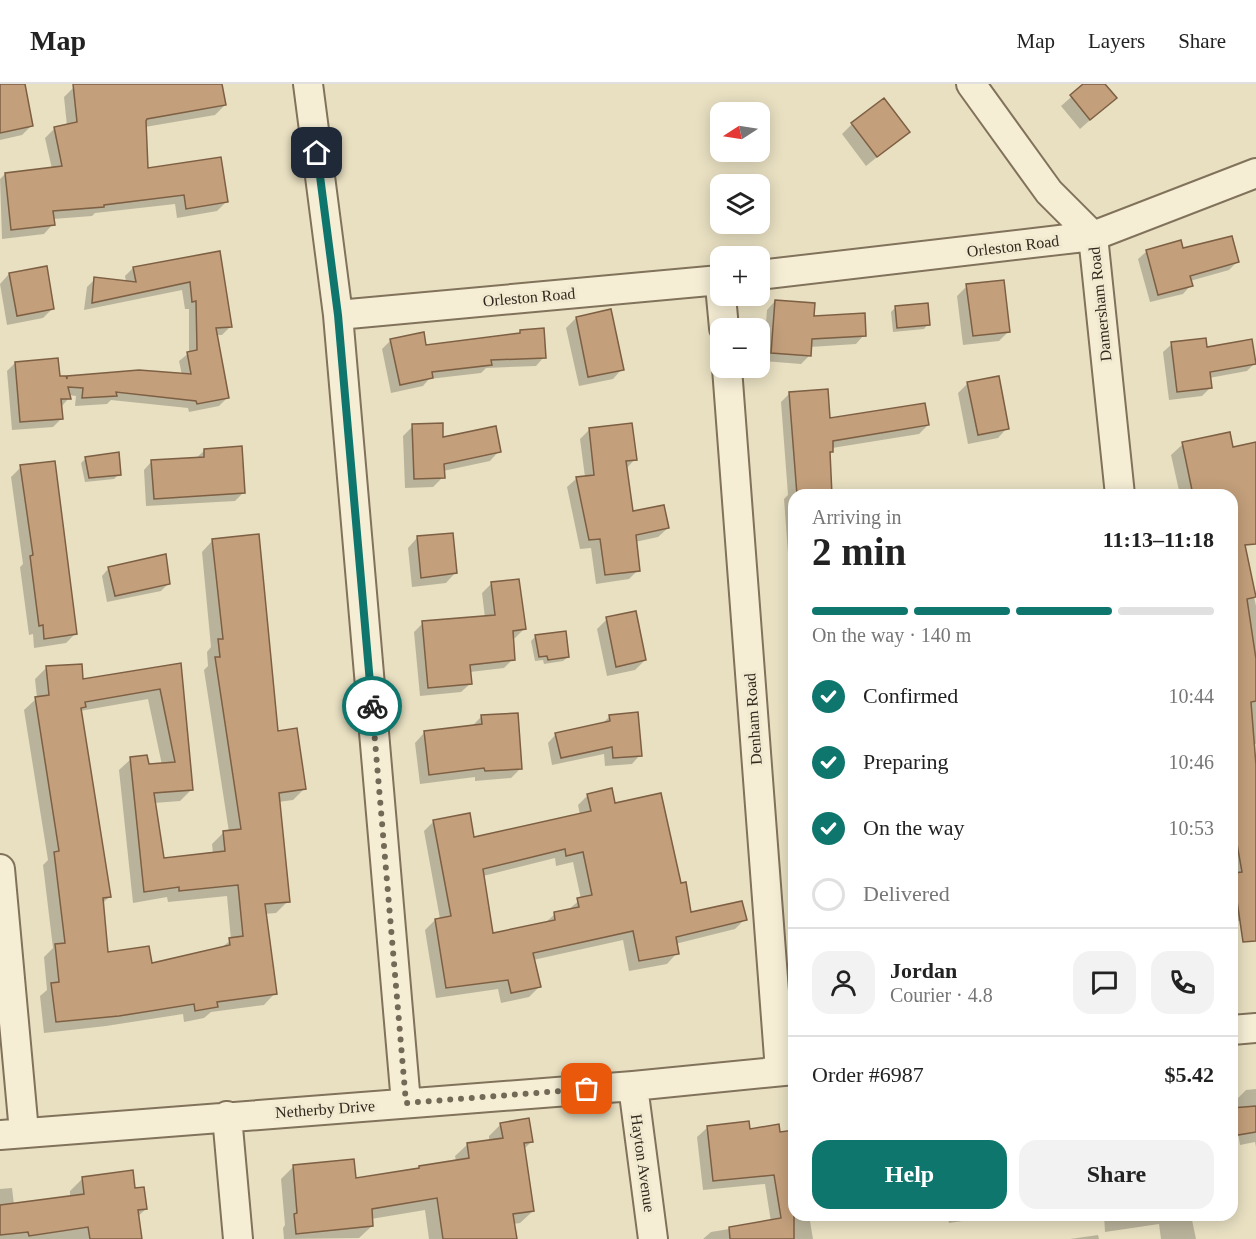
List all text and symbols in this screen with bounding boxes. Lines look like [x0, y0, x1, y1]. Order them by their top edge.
text: Map [30, 25, 86, 56]
text: Map [1017, 29, 1055, 53]
text: Layers [1088, 29, 1145, 53]
text: Share [1178, 29, 1226, 53]
north arrow [710, 102, 770, 162]
map controls [710, 102, 770, 378]
pin [291, 127, 342, 178]
icon: home [300, 136, 333, 169]
button: layers [710, 174, 770, 234]
street label: Orleston Road [966, 232, 1060, 260]
button: + [710, 246, 770, 306]
street label: Damersham Road [1086, 246, 1114, 362]
street label: Orleston Road [482, 284, 576, 310]
button: − [710, 318, 770, 378]
text: Arriving in [812, 506, 901, 528]
text: 11:13–11:18 [1103, 527, 1214, 552]
text: 2 min [812, 530, 906, 573]
text: On the way · 140 m [812, 624, 971, 646]
street label: Denham Road [741, 673, 765, 765]
courier [342, 676, 402, 736]
icon: check [812, 680, 845, 713]
text: Confirmed [863, 683, 958, 708]
text: 10:44 [1168, 685, 1214, 707]
icon: bike [356, 690, 389, 723]
icon: check [812, 746, 845, 779]
text: Preparing [863, 749, 949, 774]
text: 10:46 [1168, 751, 1214, 773]
icon: check [812, 812, 845, 845]
text: On the way [863, 815, 964, 840]
text: 10:53 [1168, 817, 1214, 839]
text: Delivered [863, 881, 950, 906]
button: person [812, 951, 875, 1014]
button: chat [1073, 951, 1136, 1014]
button: phone [1151, 951, 1214, 1014]
text: Jordan [890, 958, 957, 983]
text: Courier · 4.8 [890, 984, 993, 1006]
text: Order #6987 [812, 1062, 924, 1087]
text: $5.42 [1165, 1062, 1214, 1087]
pin [561, 1063, 612, 1114]
icon: bag [570, 1072, 603, 1105]
street label: Netherby Drive [275, 1097, 376, 1122]
street label: Hayton Avenue [627, 1113, 658, 1213]
button: Help [812, 1140, 1007, 1209]
button: Share [1019, 1140, 1214, 1209]

